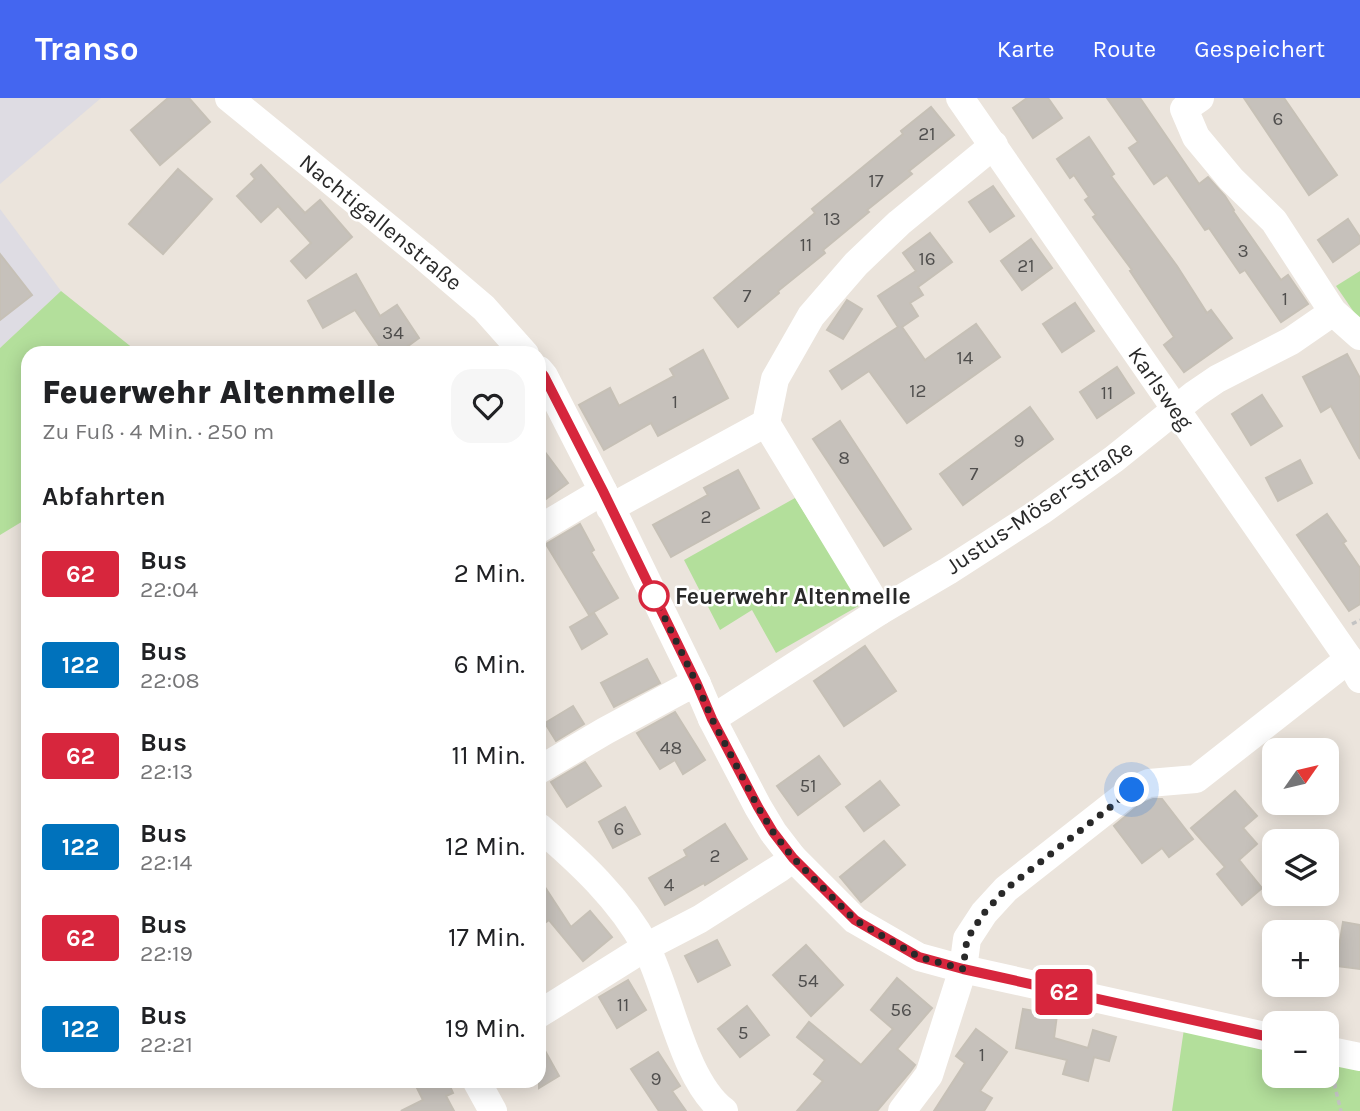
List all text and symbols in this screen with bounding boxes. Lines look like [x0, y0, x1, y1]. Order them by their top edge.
text: Transo [35, 30, 139, 68]
text: Karte [997, 35, 1055, 63]
text: Route [1093, 35, 1156, 63]
text: Gespeichert [1194, 35, 1325, 63]
house number: 6 [1273, 108, 1283, 130]
house number: 21 [918, 123, 936, 145]
street label: Nachtigallenstraße [294, 148, 467, 296]
house number: 17 [868, 170, 884, 192]
house number: 13 [823, 208, 841, 230]
house number: 11 [800, 234, 812, 256]
house number: 3 [1237, 240, 1249, 262]
house number: 16 [918, 248, 936, 270]
house number: 21 [1017, 255, 1035, 277]
house number: 7 [743, 285, 752, 307]
house number: 1 [1282, 288, 1288, 310]
house number: 34 [382, 322, 404, 344]
street label: Karlsweg [1122, 342, 1199, 435]
house number: 14 [957, 347, 974, 369]
button: heart [451, 369, 525, 443]
text: Feuerwehr Altenmelle [42, 373, 396, 411]
house number: 12 [909, 380, 927, 402]
house number: 11 [1101, 382, 1113, 404]
house number: 1 [672, 391, 678, 413]
text: Zu Fuß · 4 Min. · 250 m [42, 418, 274, 445]
house number: 9 [1013, 430, 1025, 452]
street label: Justus-Möser-Straße [941, 435, 1138, 580]
house number: 8 [838, 447, 850, 469]
house number: 7 [970, 463, 979, 485]
text: Abfahrten [42, 481, 166, 512]
house number: 2 [700, 506, 712, 528]
text: Bus [140, 545, 187, 576]
text: 2 Min. [454, 558, 525, 589]
text: 62 [66, 560, 95, 588]
text: 22:04 [140, 576, 198, 603]
marker: Feuerwehr Altenmelle [639, 581, 669, 611]
place label: Feuerwehr Altenmelle [675, 583, 911, 610]
text: Bus [140, 636, 187, 667]
text: 6 Min. [454, 649, 525, 680]
text: 122 [62, 651, 99, 679]
text: 22:08 [140, 667, 200, 694]
text: Bus [140, 727, 187, 758]
house number: 48 [660, 737, 682, 759]
north arrow [1262, 738, 1339, 816]
map controls [1262, 738, 1339, 1088]
text: 11 Min. [452, 740, 525, 771]
text: 62 [66, 742, 95, 770]
text: 22:13 [140, 758, 193, 785]
your location [1114, 772, 1149, 807]
house number: 51 [799, 775, 817, 797]
text: Bus [140, 818, 187, 849]
house number: 6 [614, 818, 624, 840]
button: layers [1262, 829, 1339, 906]
text: 12 Min. [445, 831, 525, 862]
text: 122 [62, 833, 99, 861]
house number: 2 [709, 845, 721, 867]
text: 22:14 [140, 849, 192, 876]
house number: 4 [664, 874, 675, 896]
text: Bus [140, 909, 187, 940]
button: + [1262, 920, 1339, 997]
text: 17 Min. [448, 922, 525, 953]
text: 62 [66, 924, 95, 952]
text: 22:19 [140, 940, 193, 967]
line badge: 62 [1032, 969, 1096, 1015]
house number: 54 [797, 970, 819, 992]
text: 62 [1049, 978, 1079, 1006]
house number: 11 [617, 994, 629, 1016]
house number: 56 [890, 999, 912, 1021]
text: Bus [140, 1000, 187, 1031]
button: − [1262, 1011, 1339, 1088]
text: 19 Min. [445, 1013, 525, 1044]
text: 122 [62, 1015, 99, 1043]
house number: 5 [738, 1022, 748, 1044]
text: 22:21 [140, 1031, 193, 1058]
house number: 1 [979, 1044, 985, 1066]
house number: 9 [650, 1068, 662, 1090]

